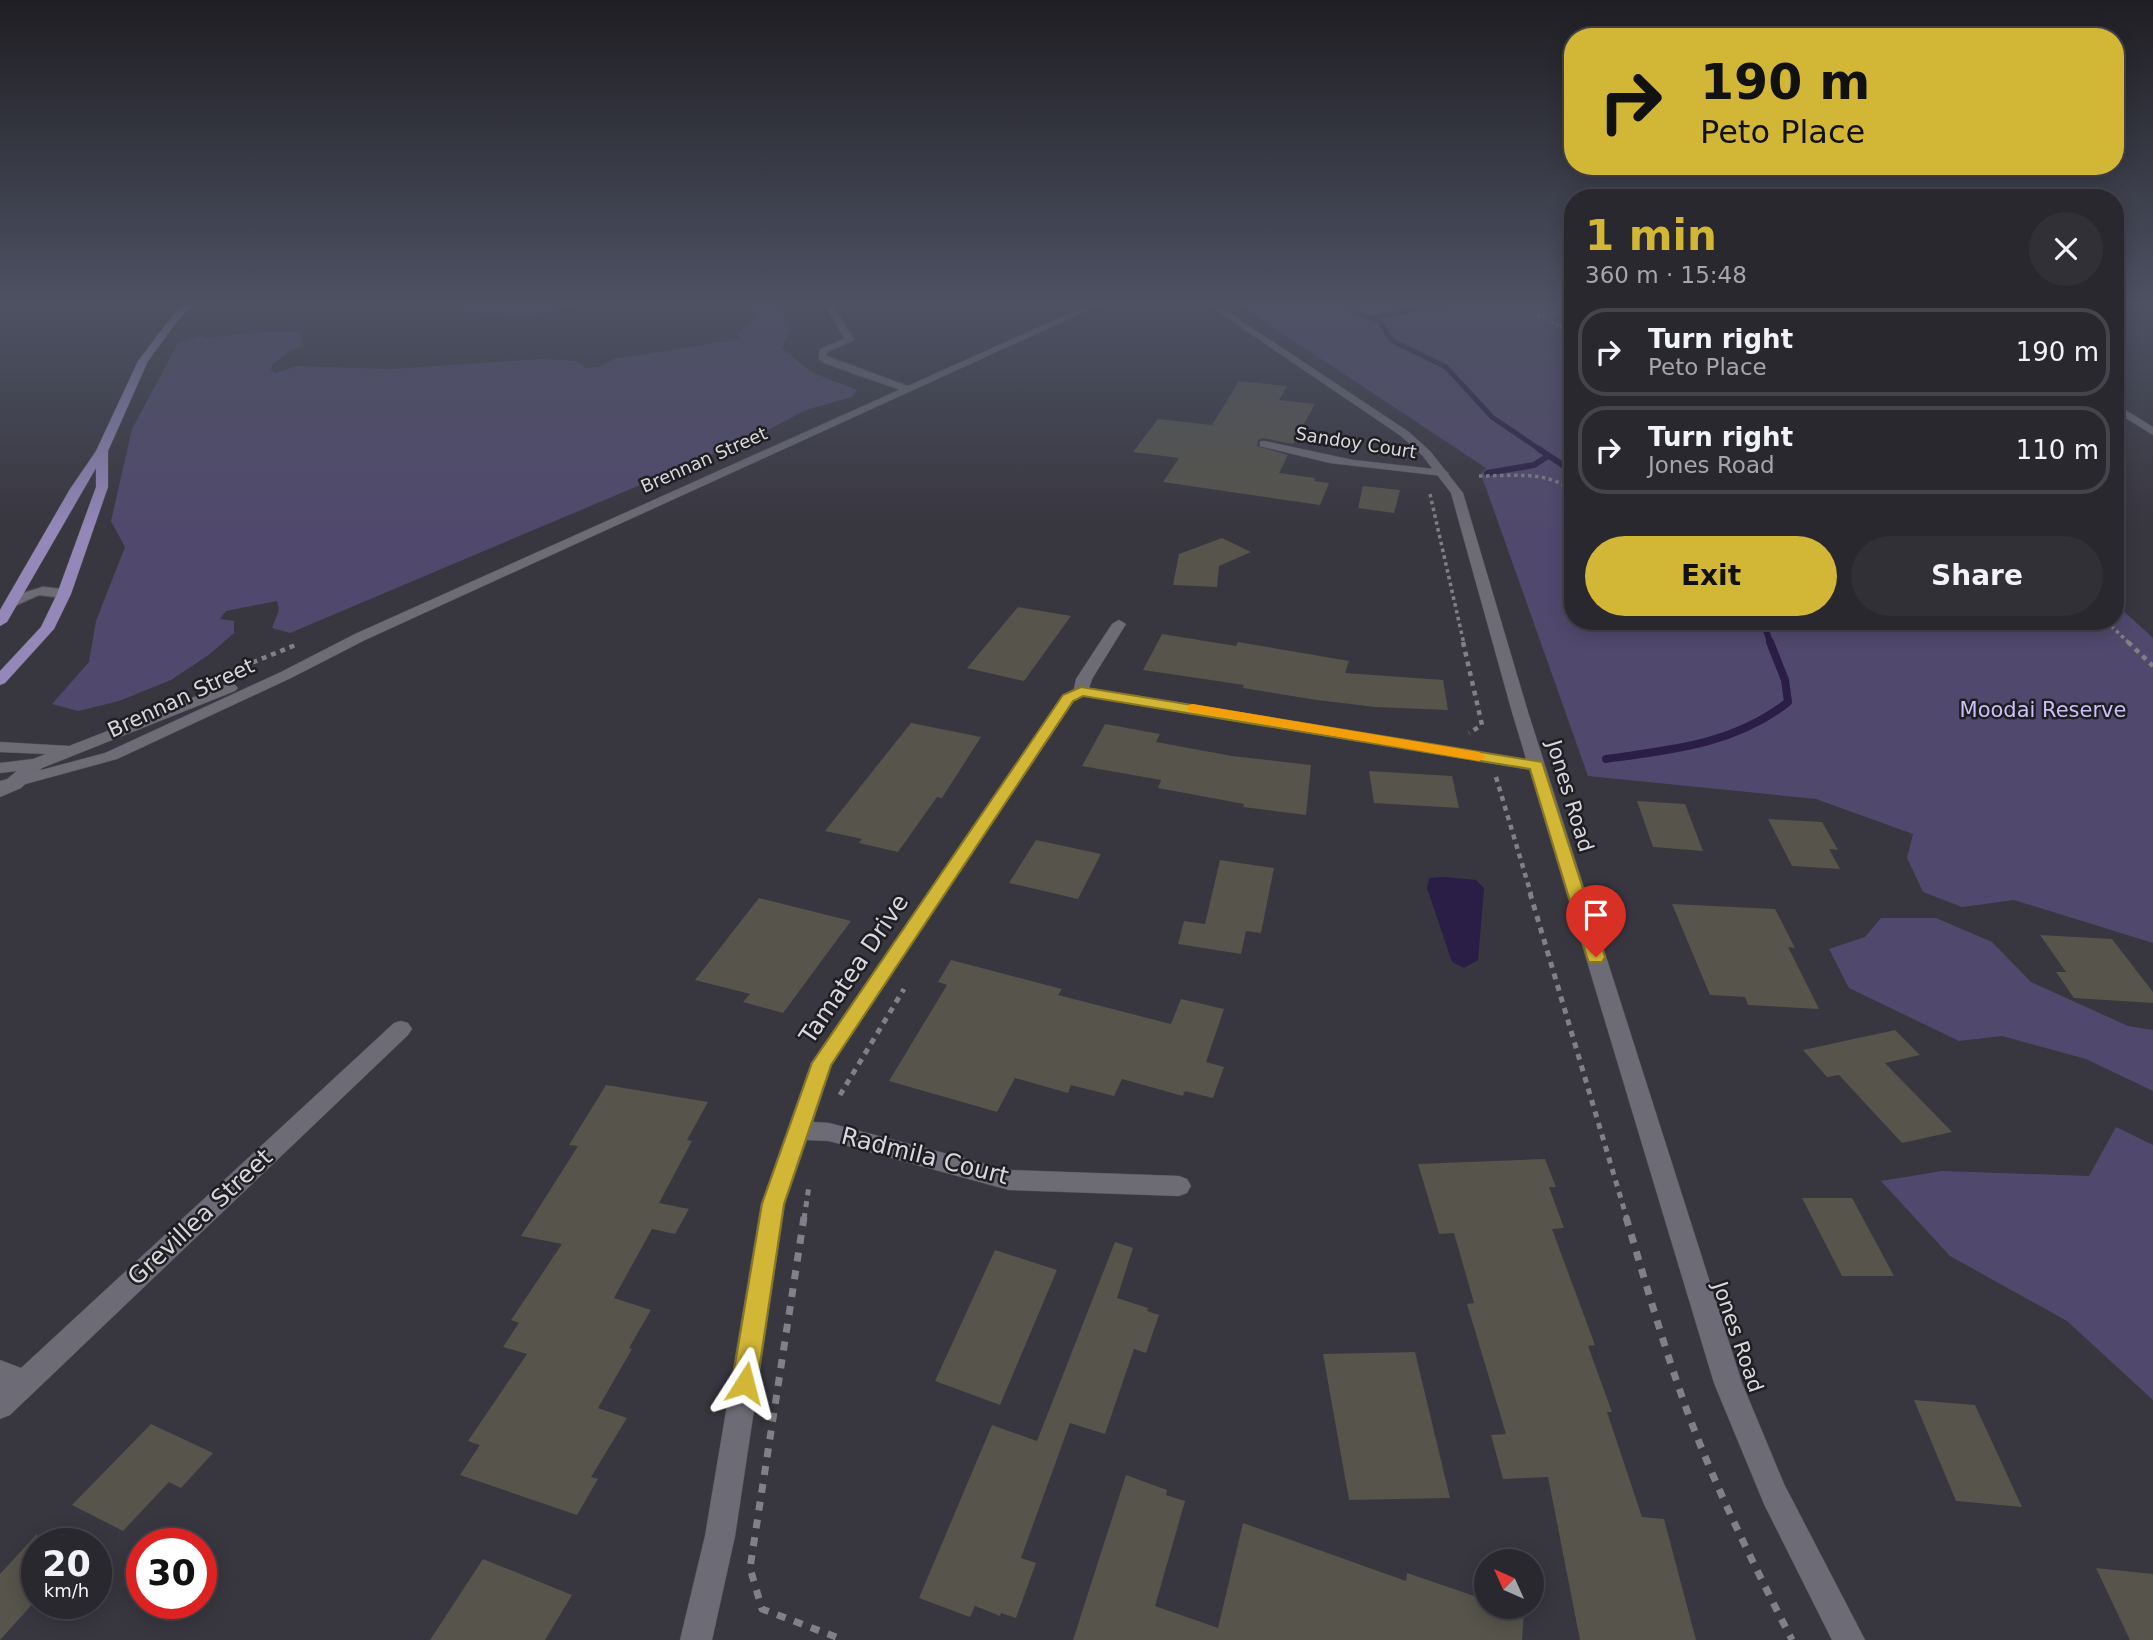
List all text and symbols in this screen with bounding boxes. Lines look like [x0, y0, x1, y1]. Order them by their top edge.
text: 190 m [1700, 54, 1870, 111]
icon: right [1585, 56, 1676, 147]
text: Peto Place [1700, 113, 1865, 151]
text: 1 min [1585, 211, 1717, 260]
button: close [2029, 212, 2103, 286]
text: 360 m · 15:48 [1585, 262, 1747, 288]
text: Turn right [1648, 324, 1793, 354]
icon: right [1589, 333, 1627, 371]
text: 190 m [2016, 337, 2099, 367]
text: Peto Place [1648, 354, 1767, 380]
street label: Brennan Street [637, 422, 770, 497]
text: Turn right [1648, 422, 1793, 452]
street label: Sandoy Court [1294, 423, 1418, 462]
icon: right [1589, 431, 1627, 469]
text: 110 m [2016, 435, 2099, 465]
text: Jones Road [1648, 452, 1775, 478]
button: Exit [1585, 536, 1837, 616]
button: Share [1851, 536, 2103, 616]
street label: Brennan Street [104, 654, 258, 742]
park label: Moodai Reserve [1960, 698, 2126, 722]
street label: Jones Road [1541, 735, 1598, 855]
pin [1566, 885, 1626, 957]
street label: Tamatea Drive [793, 889, 914, 1050]
icon: arrive [1577, 896, 1615, 934]
street label: Radmila Court [839, 1122, 1011, 1190]
street label: Grevillea Street [122, 1143, 278, 1291]
street label: Jones Road [1707, 1277, 1768, 1396]
position arrow [708, 1346, 782, 1420]
speed limit sign: 30 [126, 1528, 217, 1619]
text: 20 [42, 1544, 91, 1584]
north arrow [1474, 1549, 1544, 1619]
map controls [1474, 1549, 1544, 1619]
text: km/h [44, 1580, 89, 1601]

